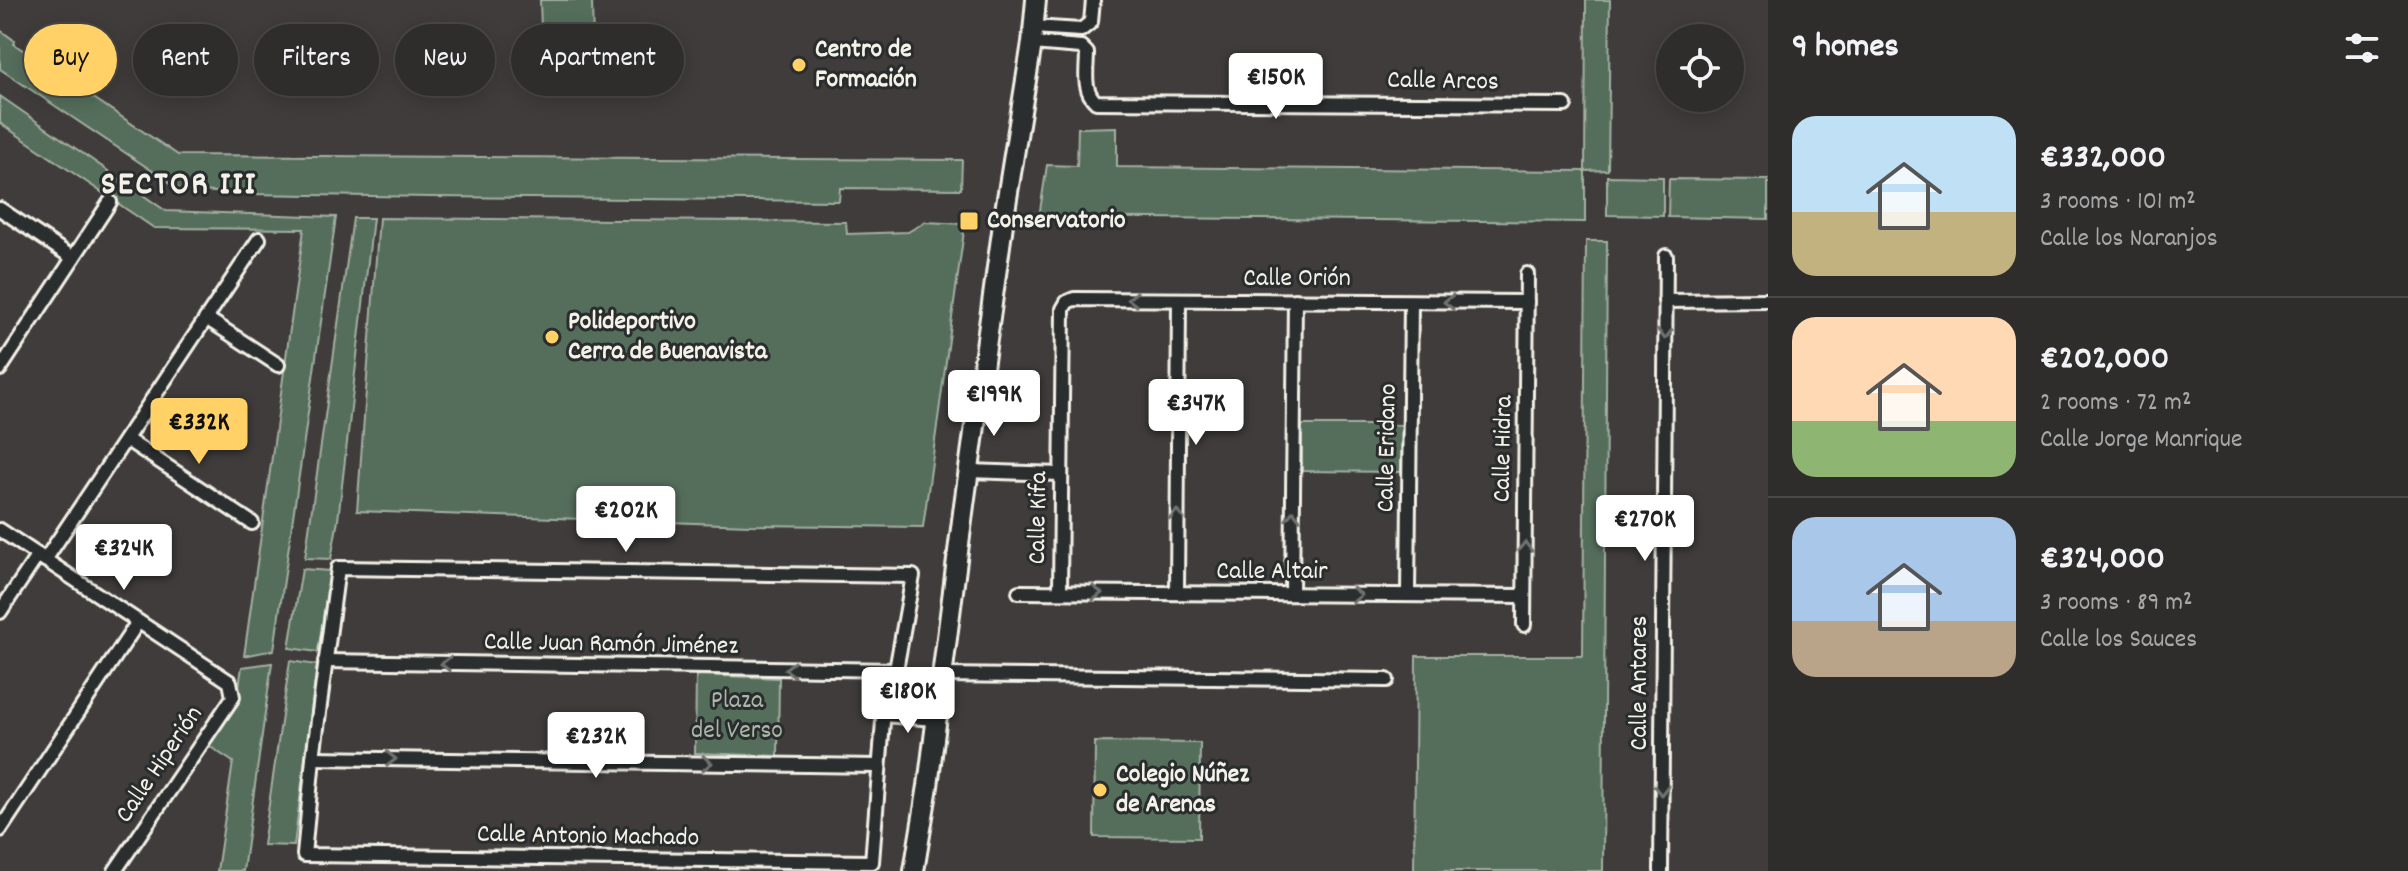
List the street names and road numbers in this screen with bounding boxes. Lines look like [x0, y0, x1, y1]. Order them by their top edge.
street label: Calle Arcos [1387, 63, 1499, 101]
street label: Calle Orión [1243, 261, 1351, 298]
street label: Calle Eridano [1368, 383, 1408, 513]
street label: Calle Hidra [1485, 394, 1523, 503]
street label: Calle Kifa [1020, 470, 1058, 565]
street label: Calle Altair [1216, 554, 1328, 591]
street label: Calle Antares [1622, 616, 1659, 750]
street label: Calle Juan Ramón Jiménez [483, 624, 739, 666]
street label: Calle Hiperión [107, 699, 213, 831]
street label: Calle Antonio Machado [477, 817, 699, 857]

